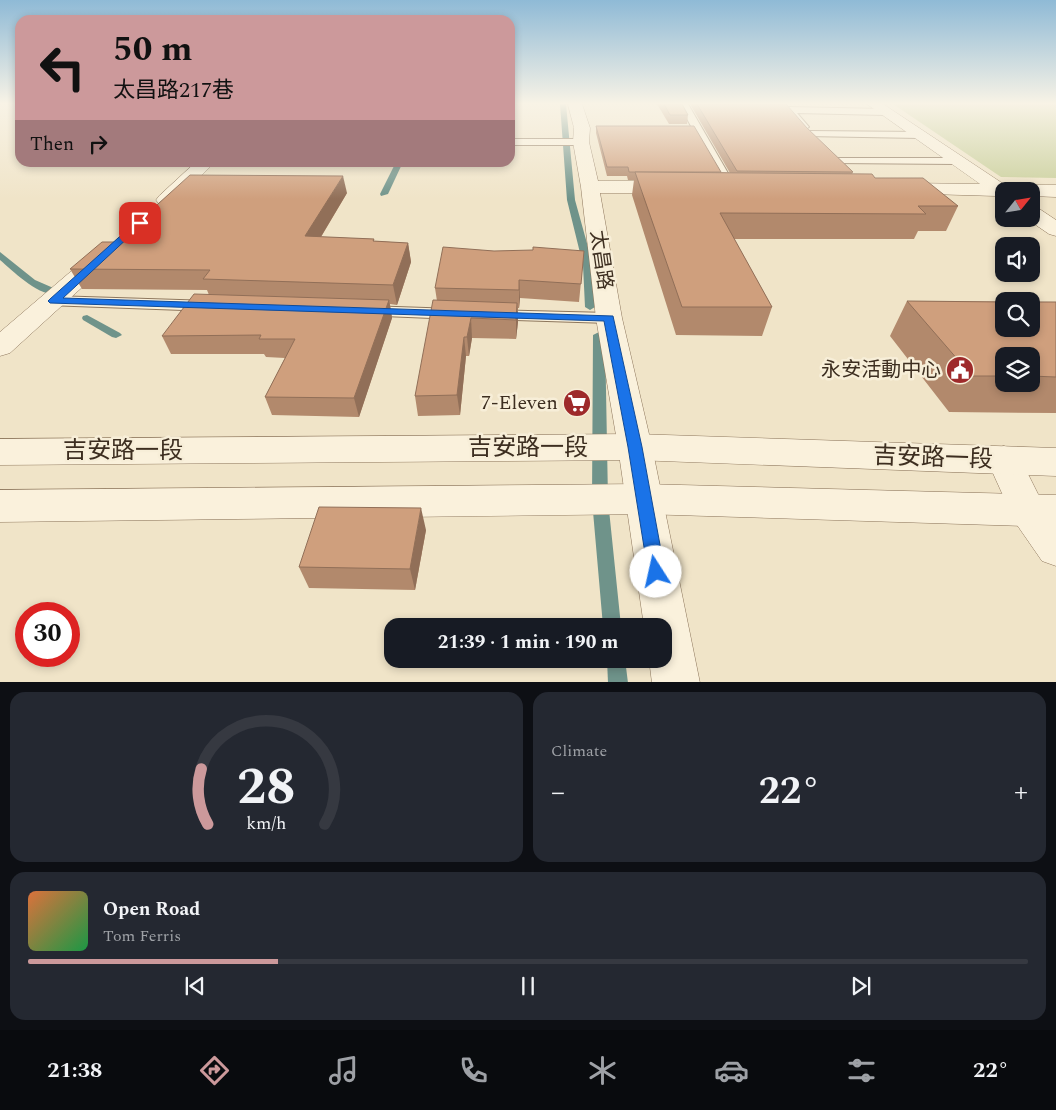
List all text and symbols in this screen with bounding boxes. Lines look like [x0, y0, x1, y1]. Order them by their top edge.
text: 50 m [113, 23, 193, 76]
icon: left [30, 35, 95, 100]
text: 太昌路217巷 [113, 74, 234, 107]
text: Then [30, 130, 74, 159]
icon: right [84, 130, 112, 158]
north arrow [995, 182, 1040, 228]
map controls [995, 182, 1040, 392]
pin [119, 202, 161, 244]
icon: arrive [126, 209, 154, 237]
street label: 太昌路 [582, 228, 620, 292]
button: sound [995, 237, 1040, 282]
button: search [995, 292, 1040, 337]
button: layers [995, 347, 1040, 392]
place label: 永安活動中心 [821, 355, 941, 385]
public building icon: 永安活動中心 [945, 355, 975, 385]
place label: 7-Eleven [481, 388, 558, 418]
supermarket icon: 7-Eleven [562, 388, 592, 418]
street label: 吉安路一段 [468, 430, 588, 466]
street label: 吉安路一段 [63, 433, 183, 469]
street label: 吉安路一段 [872, 438, 994, 478]
position arrow [629, 545, 681, 597]
speed limit sign: 30 [15, 602, 80, 667]
text: 21:39 · 1 min · 190 m [438, 628, 618, 657]
text: Climate [551, 739, 607, 763]
text: 28 [237, 748, 296, 827]
text: 22° [759, 763, 820, 821]
text: − [551, 771, 565, 814]
text: + [1014, 771, 1028, 814]
text: km/h [246, 810, 287, 837]
text: Open Road [103, 895, 200, 924]
text: Tom Ferris [103, 924, 181, 948]
icon: previous [181, 972, 209, 1000]
icon: pause [514, 972, 542, 1000]
icon: next [847, 972, 875, 1000]
icon: directions [197, 1053, 232, 1088]
icon: music [326, 1053, 361, 1088]
icon: phone [456, 1053, 491, 1088]
icon: climate [585, 1053, 620, 1088]
icon: car [714, 1053, 749, 1088]
icon: filters [844, 1053, 879, 1088]
text: 21:38 [47, 1054, 102, 1087]
text: 22° [973, 1054, 1009, 1087]

